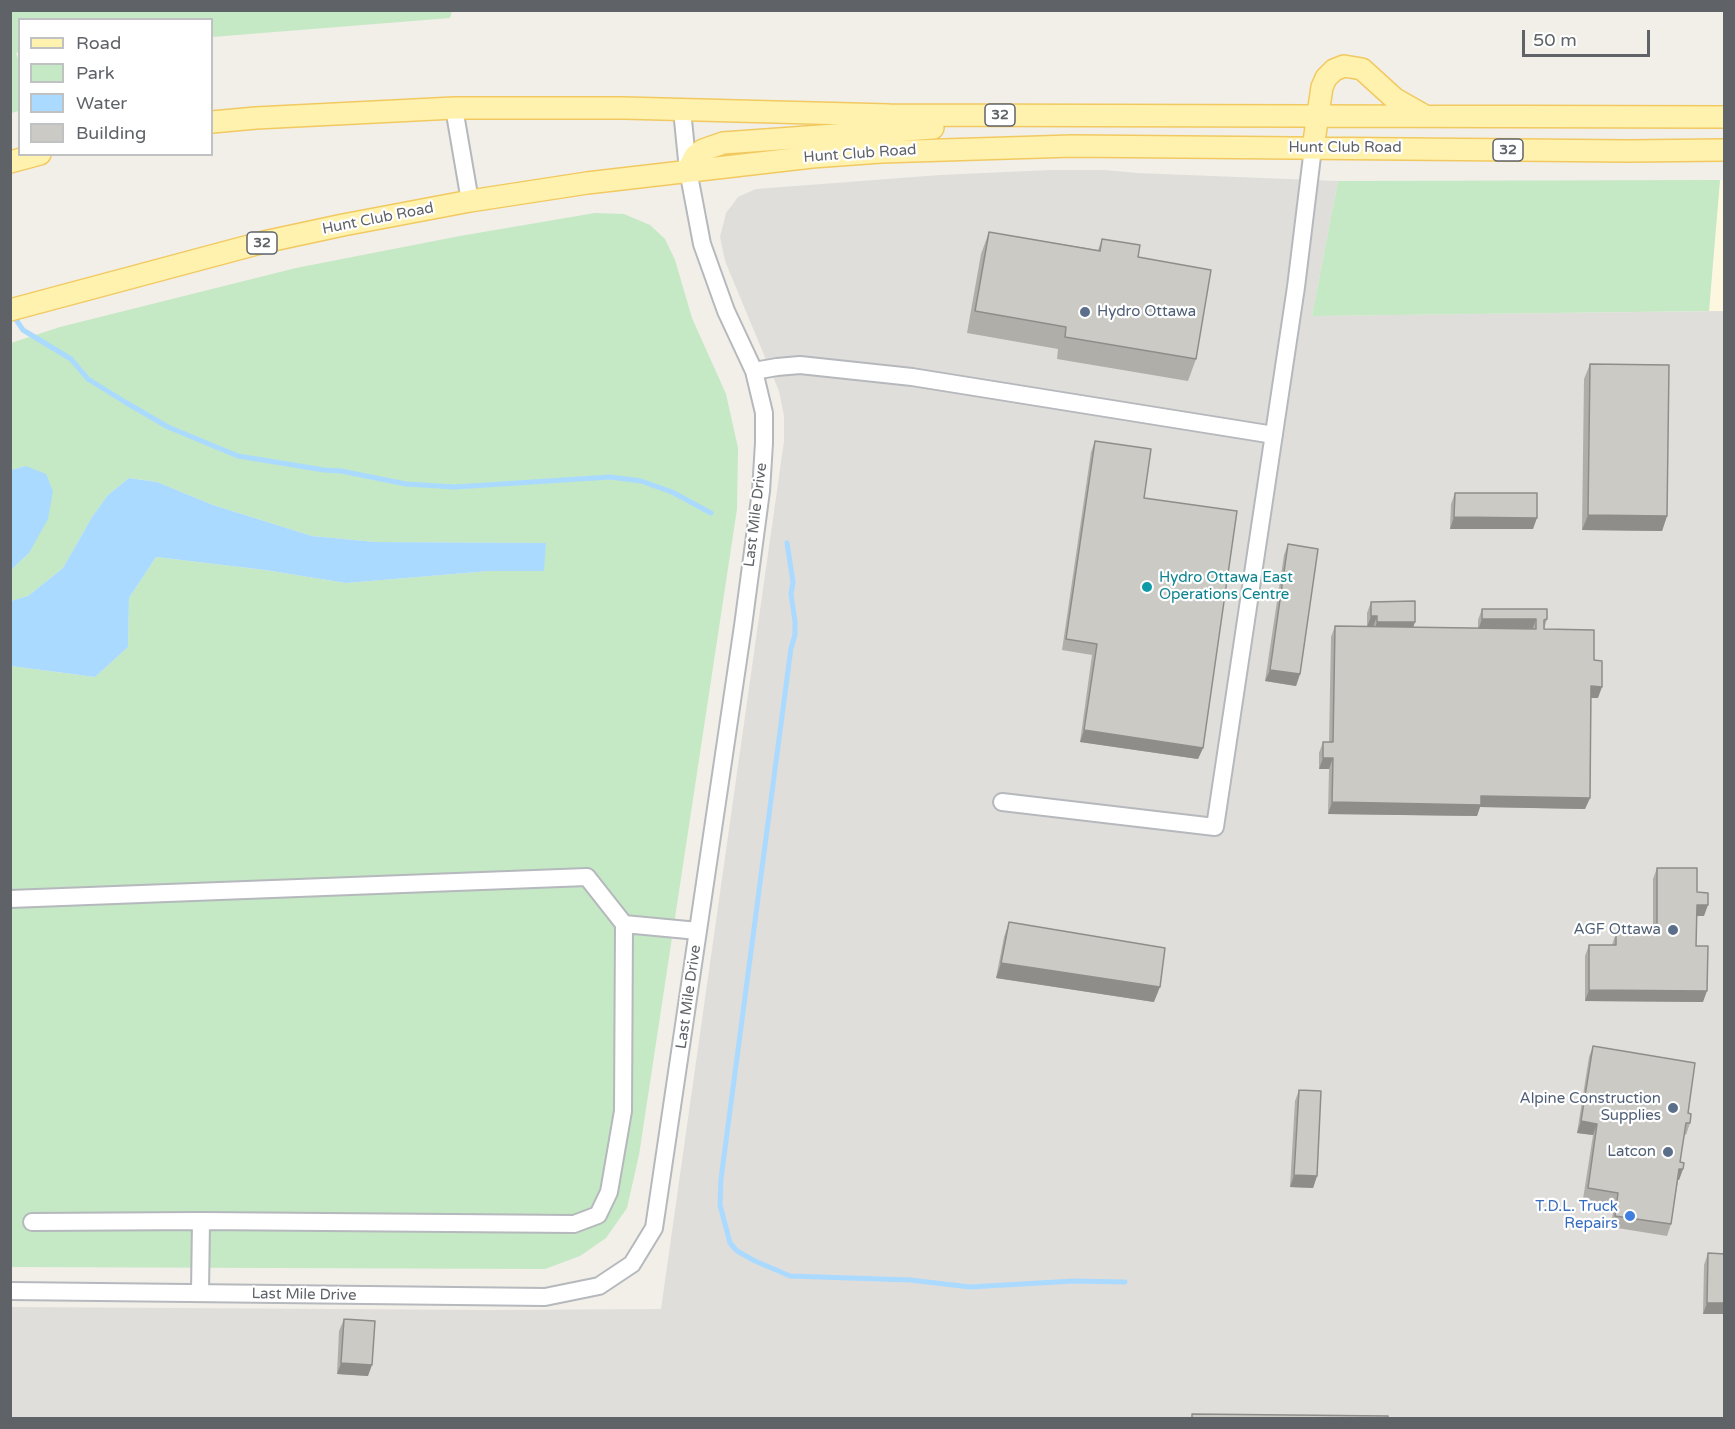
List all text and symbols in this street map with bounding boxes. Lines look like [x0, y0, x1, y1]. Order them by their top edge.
legend [18, 18, 213, 156]
scale bar [1525, 18, 1652, 56]
text: 50 m [1533, 29, 1577, 51]
text: Road [76, 32, 121, 54]
text: Park [76, 62, 114, 84]
text: Water [76, 92, 127, 114]
road number: 32 [985, 104, 1015, 126]
text: Building [76, 122, 146, 144]
street label: Hunt Club Road [1288, 139, 1402, 157]
road number: 32 [1493, 139, 1523, 161]
street label: Hunt Club Road [803, 141, 917, 167]
street label: Hunt Club Road [321, 199, 435, 239]
road number: 32 [247, 232, 277, 254]
place label: Hydro Ottawa [1097, 303, 1196, 321]
marker: Hydro Ottawa [1078, 305, 1092, 319]
street label: Last Mile Drive [741, 462, 771, 568]
place label: Hydro Ottawa East Operations Centre [1159, 569, 1293, 604]
marker: Hydro Ottawa East Operations Centre [1140, 580, 1154, 594]
place label: AGF Ottawa [1573, 921, 1661, 939]
marker: AGF Ottawa [1666, 923, 1680, 937]
street label: Last Mile Drive [673, 944, 705, 1050]
place label: Alpine Construction Supplies [1520, 1090, 1661, 1125]
marker: Alpine Construction Supplies [1666, 1101, 1680, 1115]
place label: Latcon [1607, 1143, 1656, 1161]
marker: Latcon [1661, 1145, 1675, 1159]
place label: T.D.L. Truck Repairs [1535, 1198, 1618, 1233]
marker: T.D.L. Truck Repairs [1623, 1209, 1637, 1223]
street label: Last Mile Drive [251, 1285, 357, 1305]

